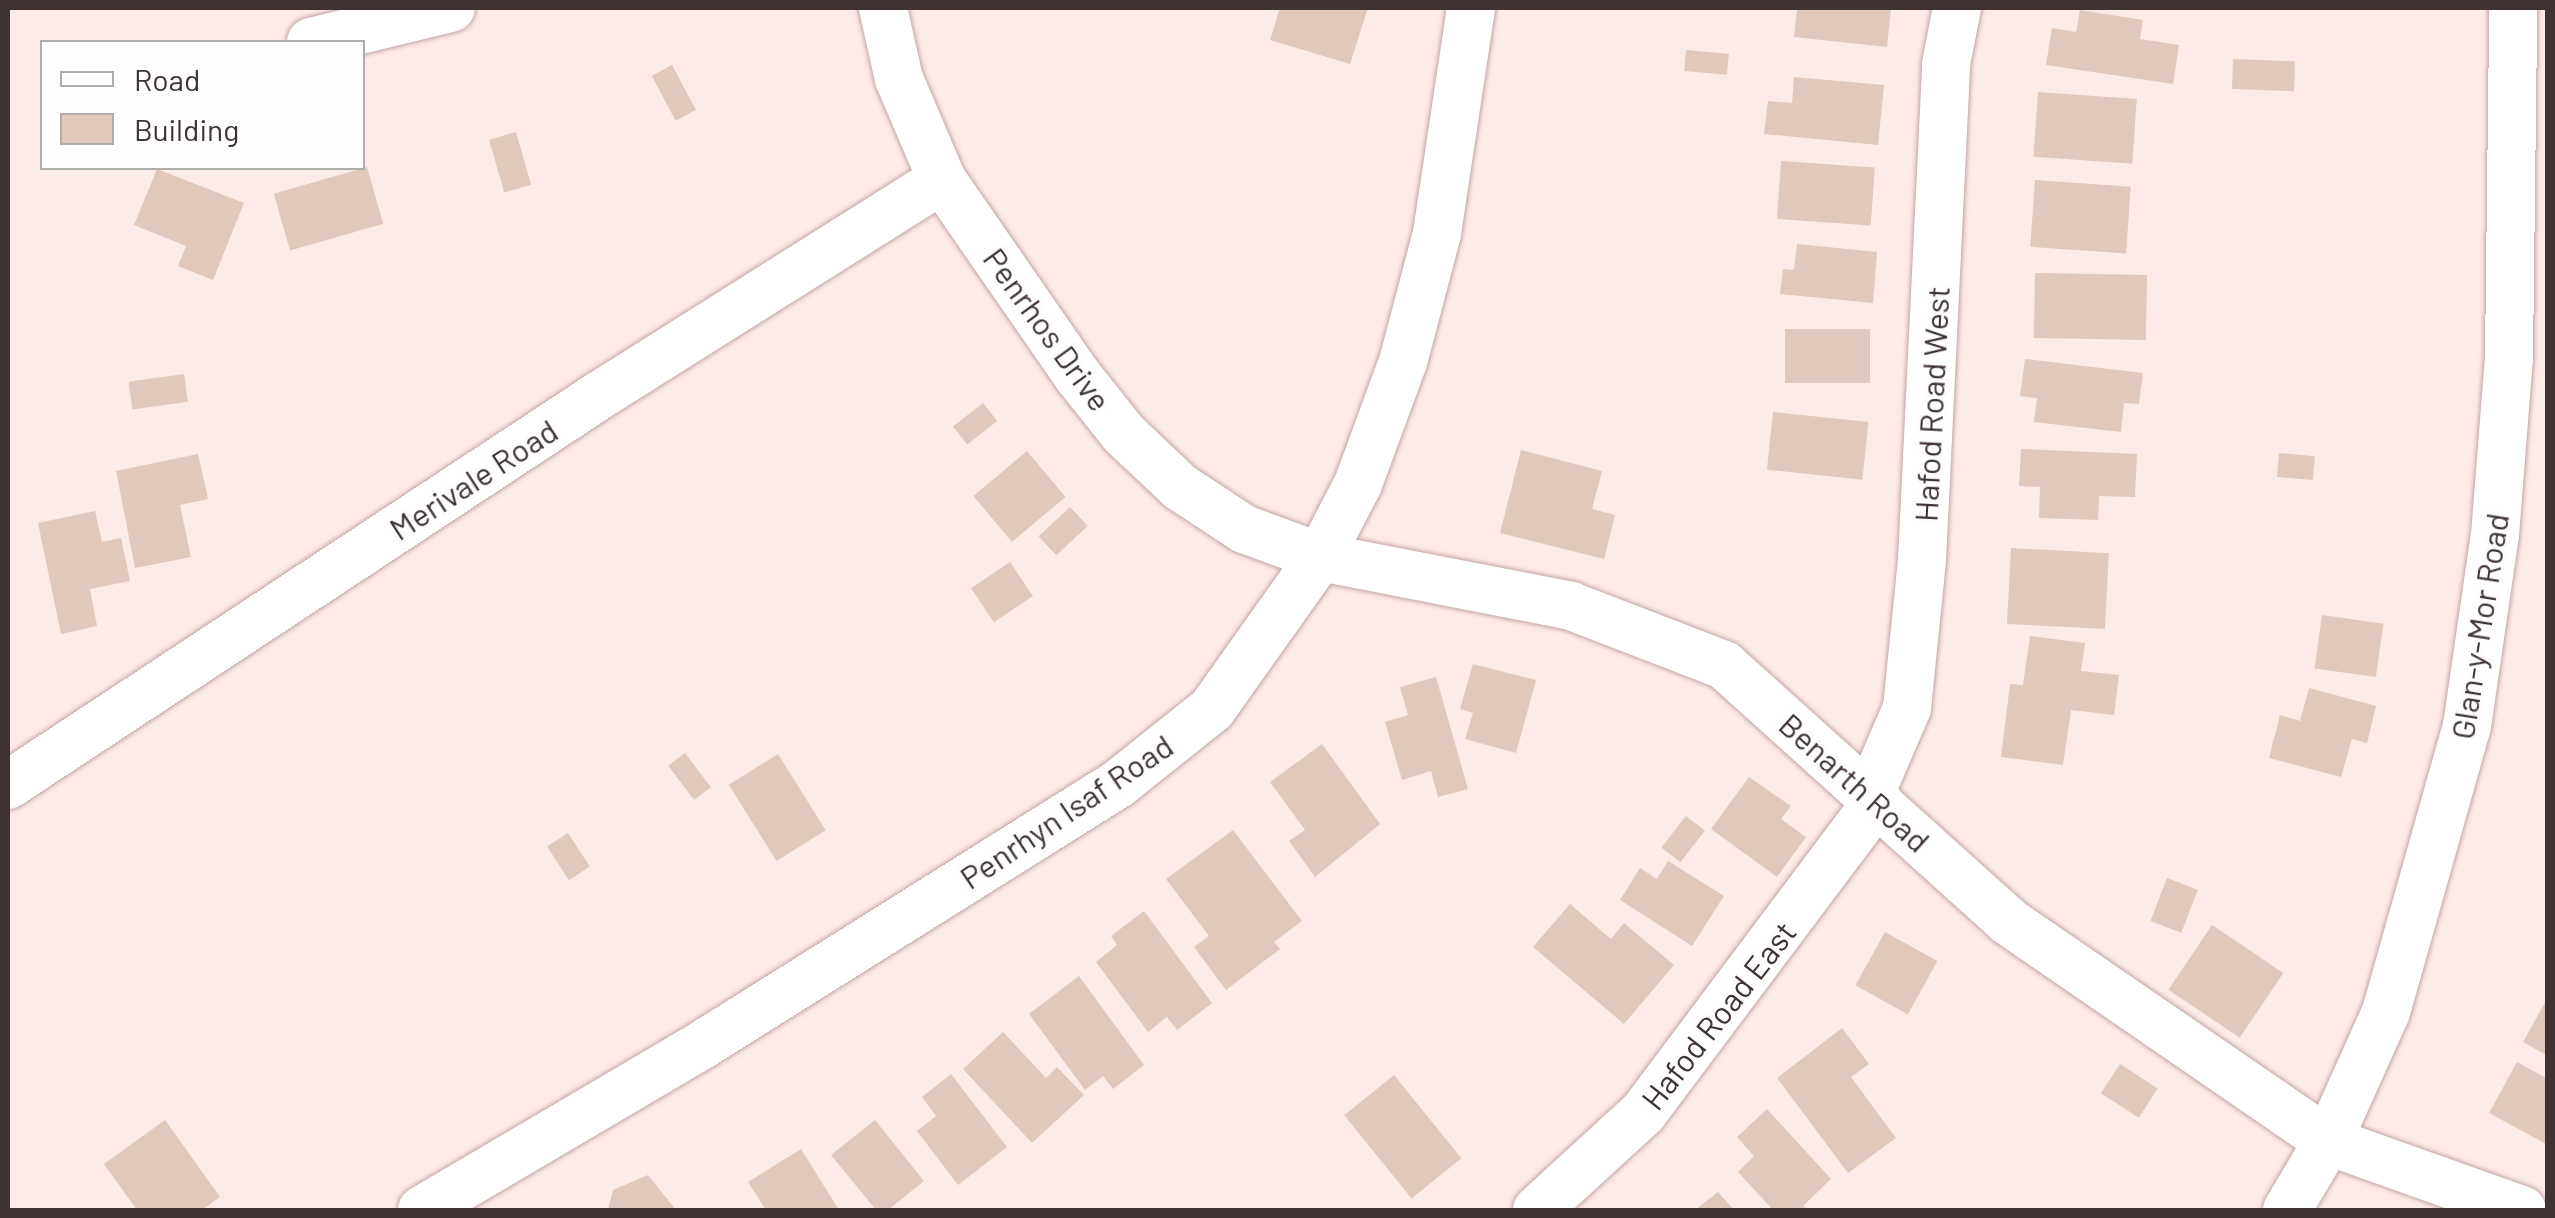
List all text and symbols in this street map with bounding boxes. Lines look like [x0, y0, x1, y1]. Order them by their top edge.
legend [40, 40, 365, 170]
text: Road [134, 61, 200, 97]
text: Building [134, 111, 239, 147]
street label: Penrhos Drive [976, 240, 1120, 418]
street label: Hafod Road West [1906, 285, 1956, 523]
street label: Merivale Road [382, 410, 564, 548]
street label: Glan-y-Mor Road [2442, 510, 2516, 742]
street label: Benarth Road [1772, 705, 1938, 859]
street label: Penrhyn Isaf Road [952, 726, 1180, 896]
street label: Hafod Road East [1633, 913, 1803, 1117]

